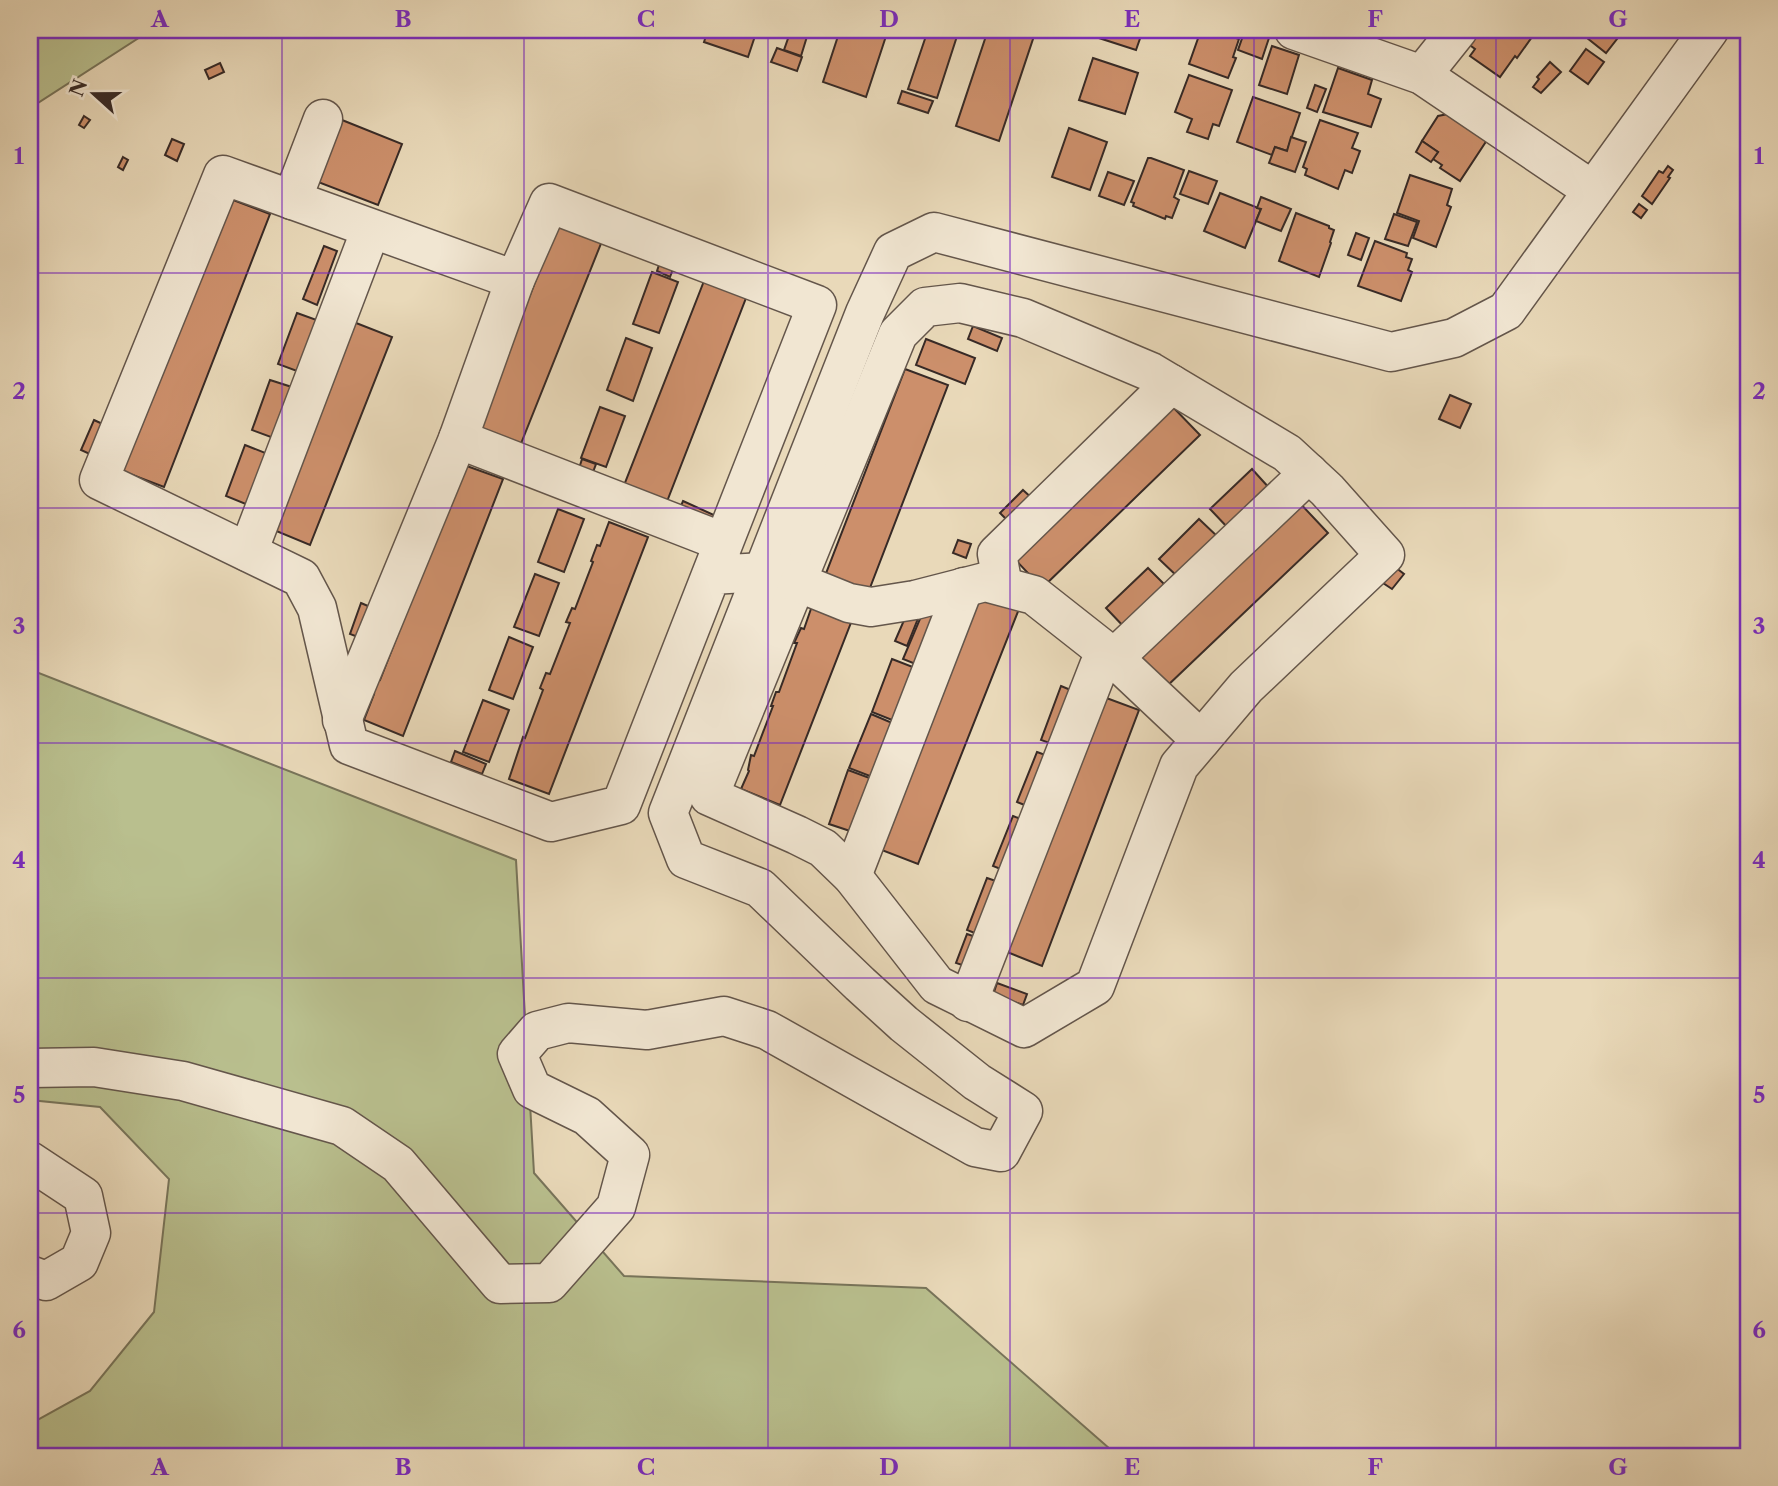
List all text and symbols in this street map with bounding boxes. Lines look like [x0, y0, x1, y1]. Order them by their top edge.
text: A [150, 5, 170, 33]
text: B [394, 5, 412, 33]
text: C [637, 5, 655, 33]
text: D [879, 5, 899, 33]
text: E [1124, 5, 1140, 33]
text: F [1367, 5, 1383, 33]
text: G [1608, 5, 1628, 33]
north arrow [60, 60, 130, 130]
text: N [65, 76, 92, 100]
text: 1 [14, 142, 25, 170]
text: 1 [1754, 142, 1765, 170]
text: 2 [12, 377, 26, 405]
text: 2 [1752, 377, 1766, 405]
text: 3 [13, 612, 26, 640]
text: 3 [1753, 612, 1766, 640]
text: 4 [12, 846, 26, 874]
text: 4 [1752, 846, 1766, 874]
text: 5 [13, 1081, 25, 1109]
text: 5 [1753, 1081, 1765, 1109]
text: 6 [12, 1316, 26, 1344]
text: 6 [1752, 1316, 1766, 1344]
text: A [150, 1453, 170, 1481]
text: B [394, 1453, 412, 1481]
text: C [637, 1453, 655, 1481]
text: D [879, 1453, 899, 1481]
text: E [1124, 1453, 1140, 1481]
text: F [1367, 1453, 1383, 1481]
text: G [1608, 1453, 1628, 1481]

